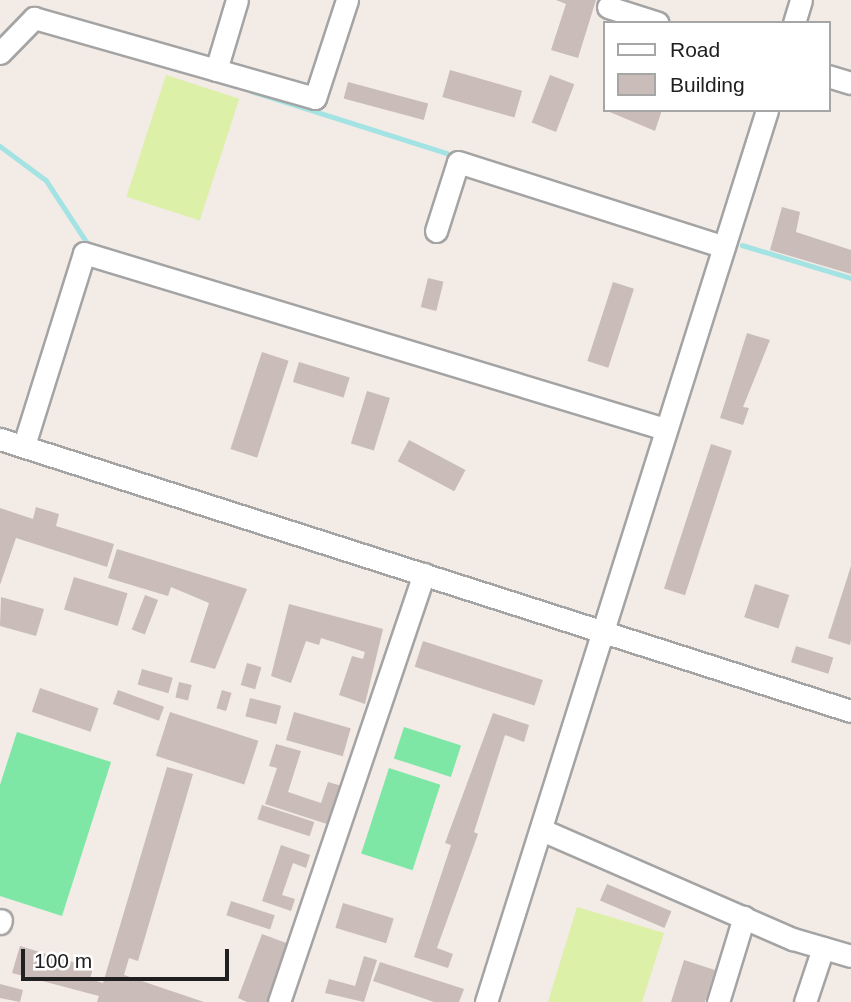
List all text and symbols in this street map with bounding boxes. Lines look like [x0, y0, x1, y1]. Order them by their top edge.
legend [602, 21, 830, 112]
text: Road [670, 38, 720, 61]
text: Building [670, 73, 745, 96]
scale bar [24, 936, 233, 980]
text: 100 m [34, 949, 92, 972]

